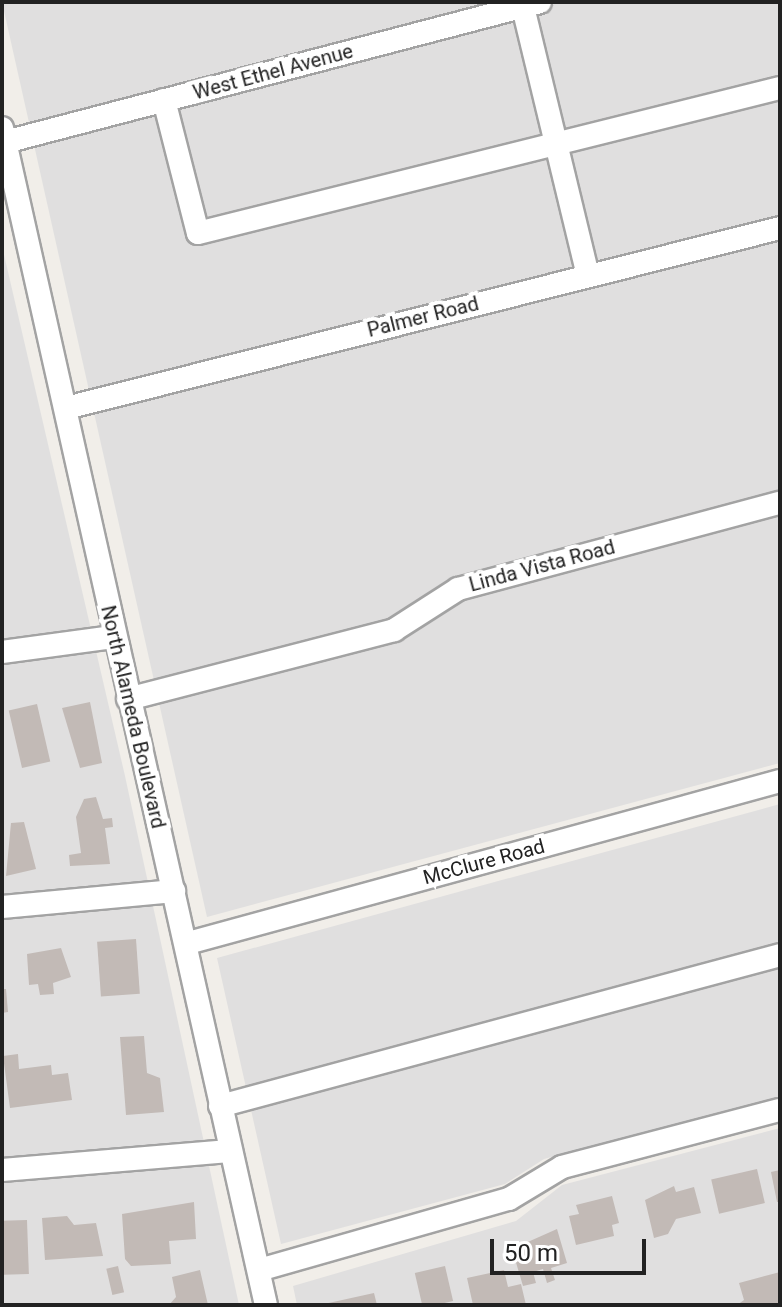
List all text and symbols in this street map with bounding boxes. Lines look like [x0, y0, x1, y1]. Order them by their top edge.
street label: West Ethel Avenue [190, 39, 356, 105]
street label: Palmer Road [365, 292, 481, 342]
street label: Linda Vista Road [466, 535, 618, 597]
street label: North Alameda Boulevard [96, 603, 170, 831]
street label: McClure Road [421, 834, 547, 890]
scale bar [494, 1223, 650, 1273]
text: 50 m [504, 1239, 558, 1267]

